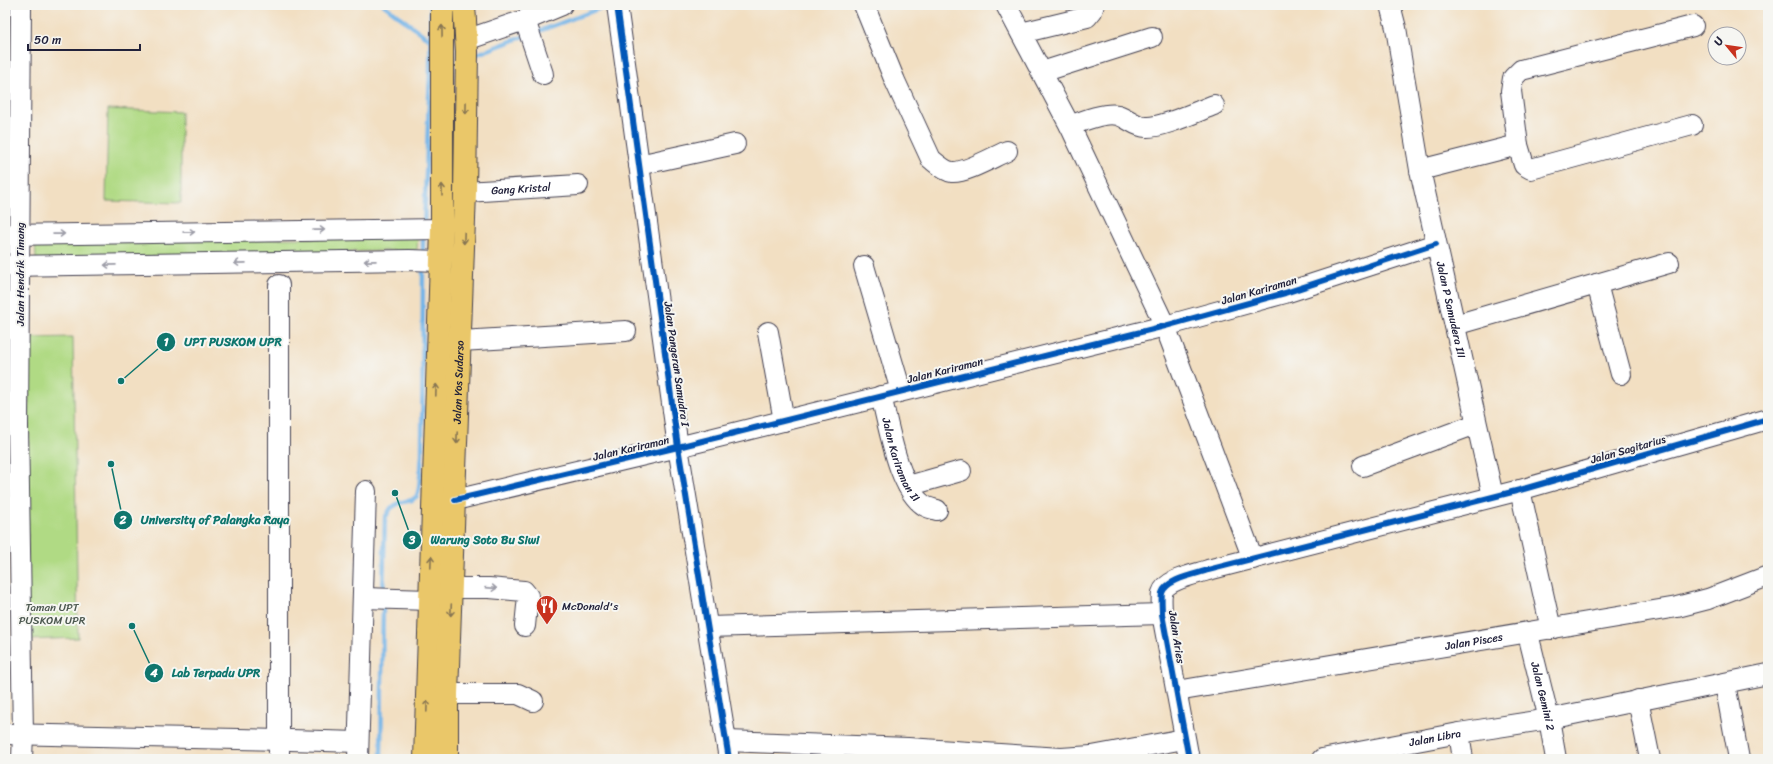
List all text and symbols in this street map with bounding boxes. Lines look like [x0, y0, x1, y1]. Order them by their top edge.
one-way arrow [438, 25, 446, 38]
scale bar [28, 26, 140, 52]
north arrow [1707, 26, 1747, 66]
text: 50 m [34, 29, 61, 51]
text: U [1709, 33, 1729, 49]
one-way arrow [462, 101, 470, 114]
street label: Gang Kristal [491, 178, 552, 200]
one-way arrow [438, 184, 446, 197]
street label: Jalan Hendrik Timang [11, 222, 30, 327]
one-way arrow [312, 226, 325, 234]
one-way arrow [182, 228, 195, 236]
one-way arrow [52, 231, 65, 238]
one-way arrow [460, 231, 467, 244]
one-way arrow [364, 257, 377, 265]
one-way arrow [234, 259, 247, 267]
street label: Jalan P Samudera III [1431, 259, 1471, 361]
one-way arrow [104, 261, 117, 269]
street label: Jalan Kariraman [1218, 271, 1299, 311]
street label: Jalan Pangeran Samudra I [658, 299, 695, 428]
callout: UPT PUSKOM UPR [156, 330, 290, 354]
text: 1 [163, 331, 169, 353]
text: UPT PUSKOM UPR [184, 331, 282, 353]
street label: Jalan Yos Sudarso [448, 340, 470, 425]
street label: Jalan Kariraman [904, 352, 985, 389]
one-way arrow [432, 384, 440, 397]
street label: Jalan Kariraman II [876, 415, 925, 507]
street label: Jalan Kariraman [590, 430, 671, 467]
street label: Jalan Sagitarius [1587, 430, 1668, 470]
one-way arrow [454, 431, 461, 444]
callout: University of Palangka Raya [113, 508, 298, 532]
text: 2 [119, 509, 127, 531]
text: University of Palangka Raya [141, 509, 290, 531]
callout: Warung Soto Bu Siwi [402, 528, 548, 552]
text: 3 [408, 529, 416, 551]
text: Warung Soto Bu Siwi [431, 529, 540, 551]
one-way arrow [427, 556, 435, 569]
one-way arrow [484, 585, 497, 592]
restaurant icon: McDonald's [534, 593, 560, 626]
place label: McDonald's [562, 597, 619, 616]
park label: Taman UPT PUSKOM UPR [19, 598, 86, 630]
one-way arrow [447, 603, 455, 616]
street label: Jalan Aries [1163, 608, 1190, 666]
street label: Jalan Pisces [1443, 627, 1505, 656]
street label: Jalan Gemini 2 [1525, 659, 1560, 733]
callout: Lab Terpadu UPR [144, 661, 268, 685]
text: 4 [149, 662, 158, 684]
text: Lab Terpadu UPR [172, 662, 261, 684]
one-way arrow [423, 700, 430, 713]
street label: Jalan Libra [1407, 724, 1463, 752]

